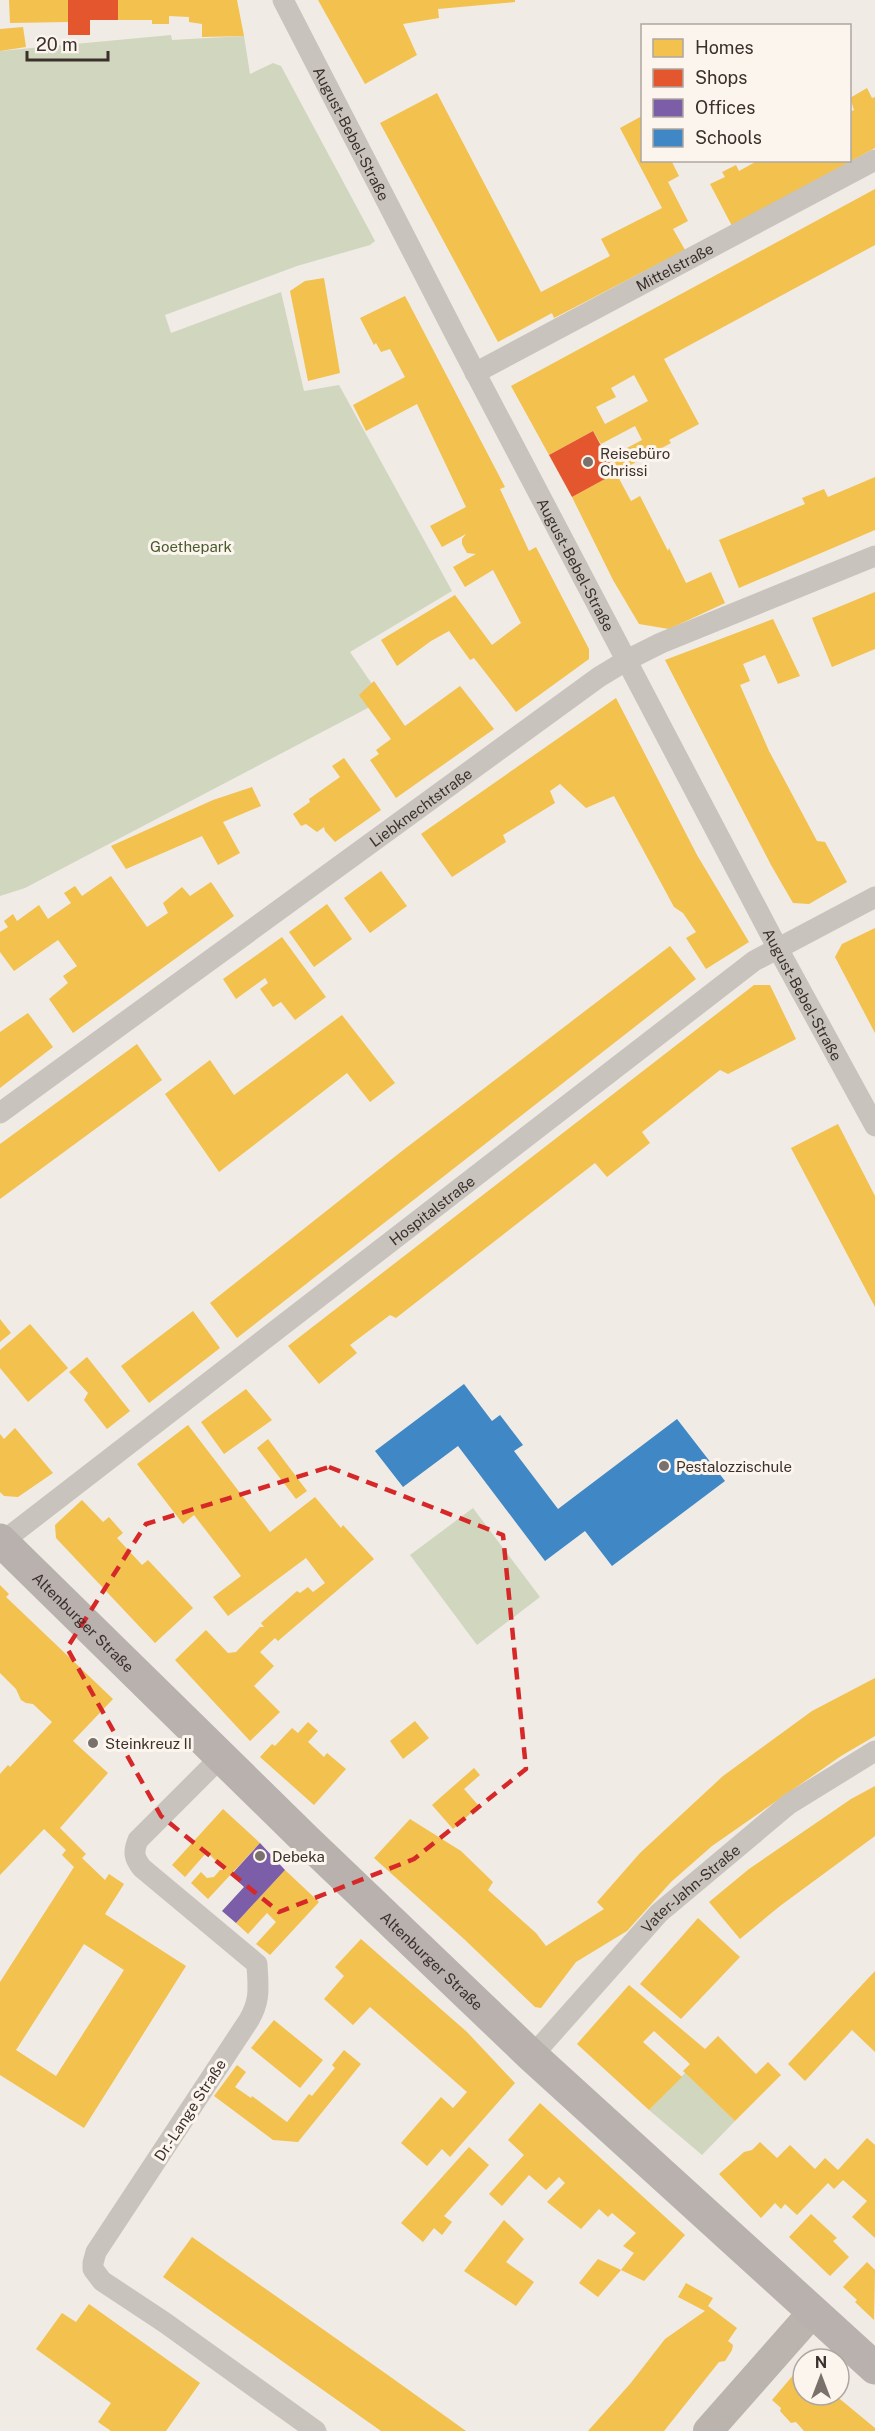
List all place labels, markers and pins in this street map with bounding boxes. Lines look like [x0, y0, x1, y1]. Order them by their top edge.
place label: Reisebüro Chrissi [600, 445, 670, 479]
marker: Reisebüro Chrissi [581, 455, 595, 469]
place label: Pestalozzischule [676, 1458, 792, 1475]
marker: Pestalozzischule [657, 1459, 671, 1473]
place label: Steinkreuz II [105, 1735, 192, 1752]
marker: Steinkreuz II [86, 1736, 100, 1750]
place label: Debeka [272, 1848, 325, 1865]
marker: Debeka [253, 1849, 267, 1863]

